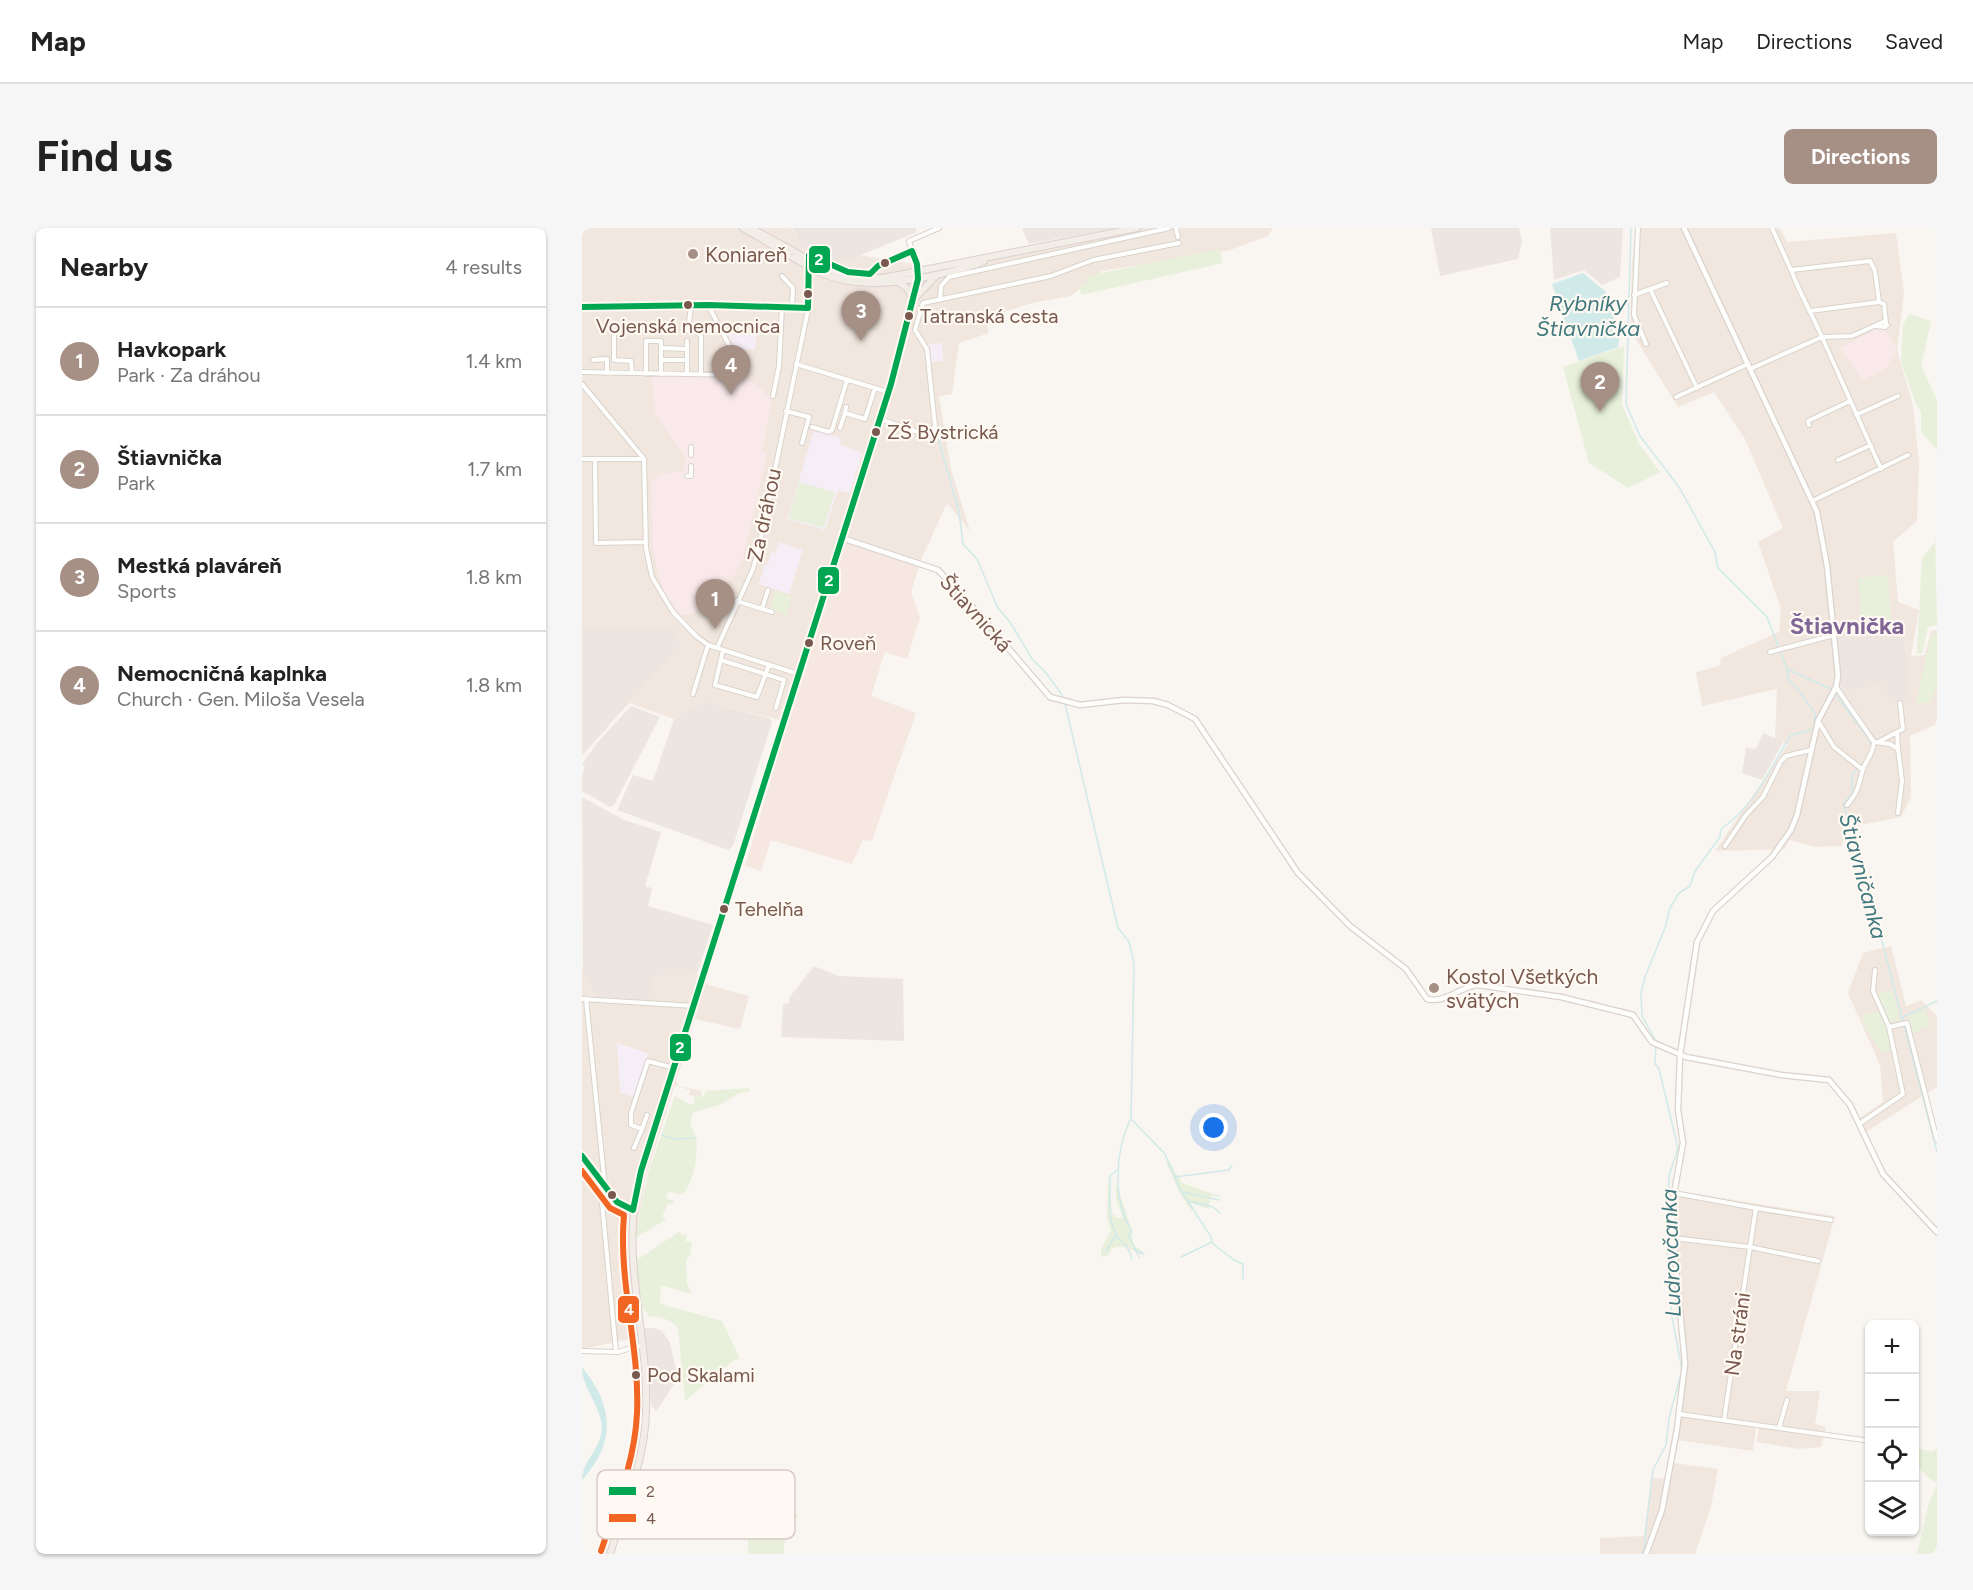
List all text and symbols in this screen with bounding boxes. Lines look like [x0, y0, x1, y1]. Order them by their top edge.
text: Map [30, 24, 86, 58]
text: Map [1682, 29, 1723, 54]
text: Directions [1756, 29, 1852, 54]
text: Saved [1885, 29, 1943, 54]
button: Directions [1784, 129, 1937, 184]
text: Find us [36, 131, 173, 182]
place label: Koniareň [705, 242, 787, 267]
line badge: 2 [808, 245, 831, 274]
marker: Koniareň [686, 247, 700, 261]
text: 2 [814, 250, 824, 269]
text: Nearby [60, 251, 148, 283]
text: 4 results [445, 255, 522, 279]
unlabelled marker [879, 257, 891, 269]
unlabelled marker [802, 288, 814, 300]
water label: Rybníky Štiavnička [1536, 290, 1640, 342]
pin: 3 [842, 291, 880, 341]
marker: Vojenská nemocnica [682, 299, 694, 311]
place label: Tatranská cesta [920, 304, 1058, 328]
marker: Tatranská cesta [903, 310, 915, 322]
place label: Vojenská nemocnica [596, 314, 780, 338]
text: Havkopark [117, 336, 226, 363]
pin: 4 [712, 346, 750, 395]
text: 1 [75, 349, 84, 373]
text: 1.4 km [466, 349, 522, 373]
pin: 2 [1580, 362, 1620, 412]
text: Park · Za dráhou [117, 363, 261, 387]
place label: ZŠ Bystrická [887, 420, 999, 444]
marker: ZŠ Bystrická [870, 426, 882, 438]
text: Štiavnička [117, 444, 222, 471]
text: 2 [74, 457, 85, 481]
text: 1.7 km [467, 457, 522, 481]
street label: Za dráhou [742, 466, 786, 564]
text: Park [117, 471, 155, 495]
text: Mestká plaváreň [117, 552, 282, 579]
text: 3 [74, 565, 85, 589]
text: 1.8 km [466, 565, 522, 589]
line badge: 2 [817, 566, 840, 595]
street label: Štiavnická [935, 569, 1017, 657]
text: 2 [824, 571, 834, 590]
text: Sports [117, 579, 176, 603]
pin: 1 [696, 580, 734, 629]
district label: Štiavnička [1790, 611, 1904, 640]
place label: Roveň [820, 631, 876, 655]
marker: Roveň [803, 637, 815, 649]
text: Nemocničná kaplnka [117, 660, 327, 687]
text: 4 [73, 673, 86, 697]
text: 1.8 km [466, 673, 522, 697]
text: Church · Gen. Miloša Vesela [117, 687, 365, 711]
water label: Štiavničanka [1833, 810, 1893, 942]
place label: Tehelňa [735, 897, 804, 921]
marker: Tehelňa [718, 903, 730, 915]
place label: Kostol Všetkých svätých [1446, 964, 1598, 1013]
marker: Kostol Všetkých svätých [1427, 981, 1441, 995]
line badge: 2 [669, 1033, 692, 1062]
text: 2 [675, 1038, 685, 1057]
your location [1199, 1113, 1228, 1142]
water label: Ludrovčanka [1655, 1188, 1687, 1318]
unlabelled marker [606, 1189, 618, 1201]
street label: Na stráni [1719, 1291, 1755, 1377]
line badge: 4 [617, 1295, 640, 1324]
text: 4 [624, 1300, 634, 1319]
map controls [1865, 1320, 1919, 1536]
button: + [1865, 1320, 1919, 1374]
place label: Pod Skalami [647, 1363, 755, 1387]
marker: Pod Skalami [630, 1369, 642, 1381]
button: − [1865, 1374, 1919, 1428]
button: locate [1865, 1428, 1919, 1482]
legend [597, 1470, 795, 1539]
text: 2 [646, 1482, 655, 1501]
button: layers [1865, 1482, 1919, 1536]
text: 4 [646, 1509, 656, 1528]

